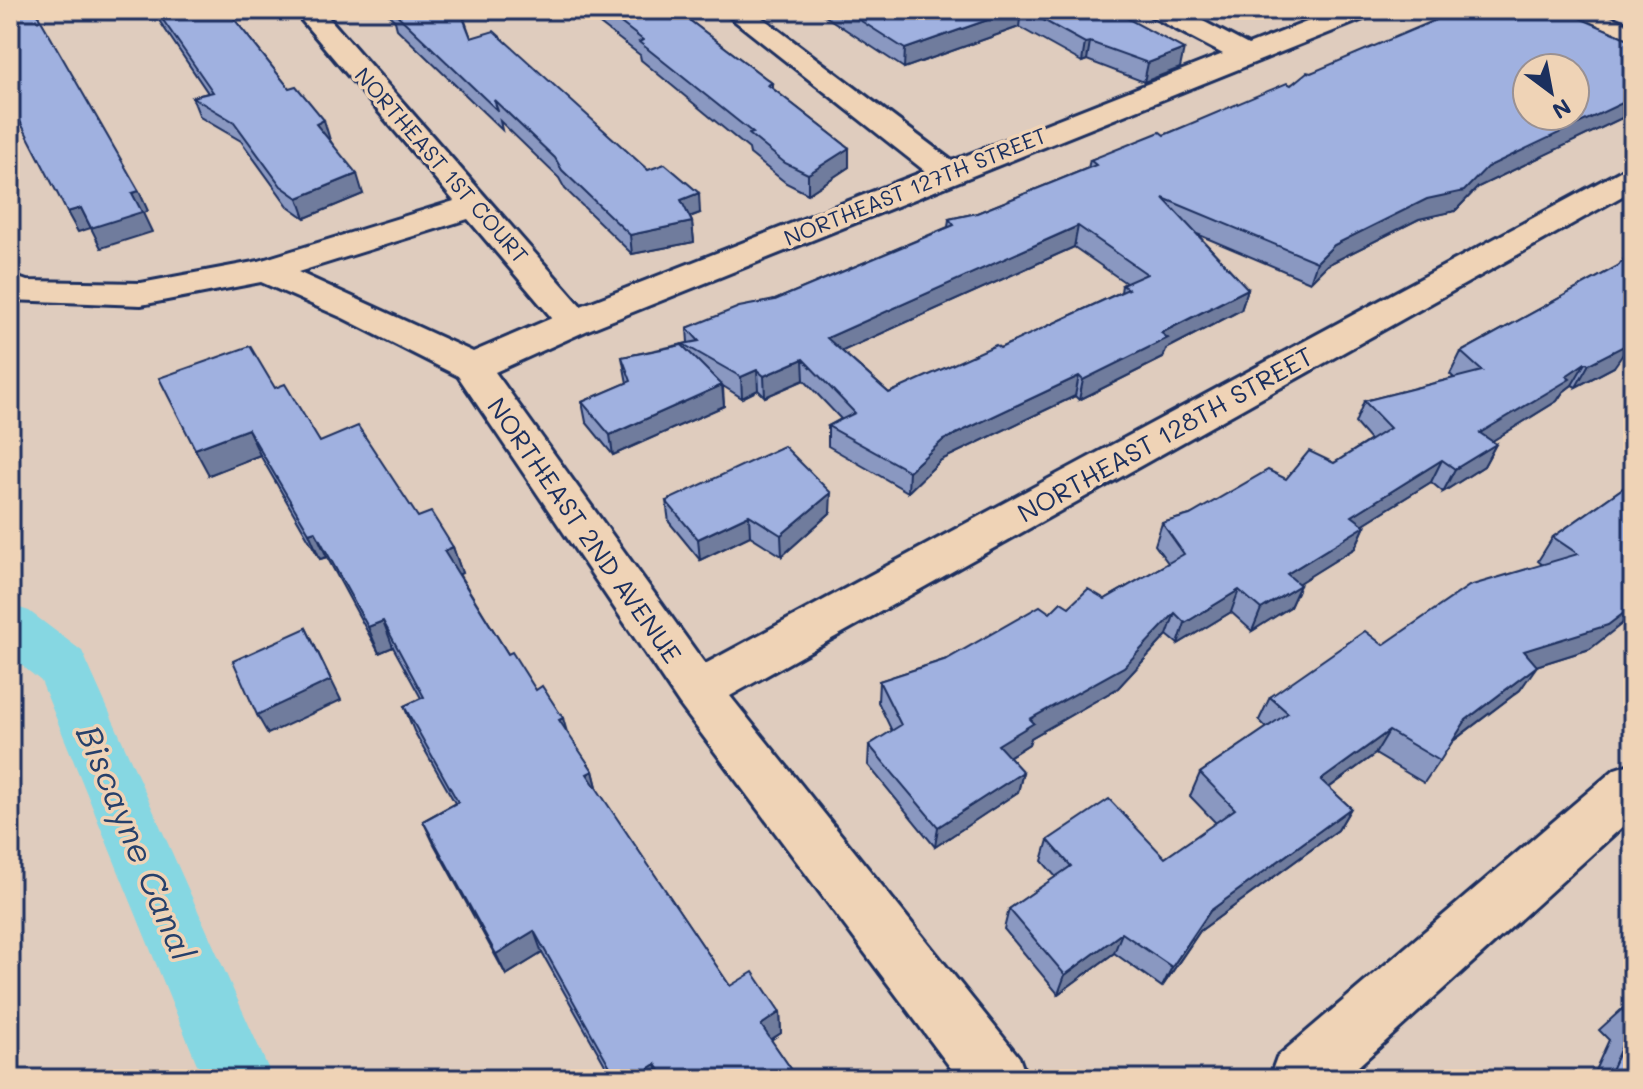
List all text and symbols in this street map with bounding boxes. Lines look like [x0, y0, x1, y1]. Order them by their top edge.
north arrow [1511, 52, 1591, 132]
street label: NORTHEAST 1ST COURT [349, 61, 535, 269]
text: N [1547, 93, 1577, 126]
street label: NORTHEAST 127TH STREET [779, 120, 1051, 252]
street label: NORTHEAST 128TH STREET [1011, 338, 1319, 530]
street label: NORTHEAST 2ND AVENUE [480, 390, 690, 670]
water label: Biscayne Canal [67, 717, 207, 967]

